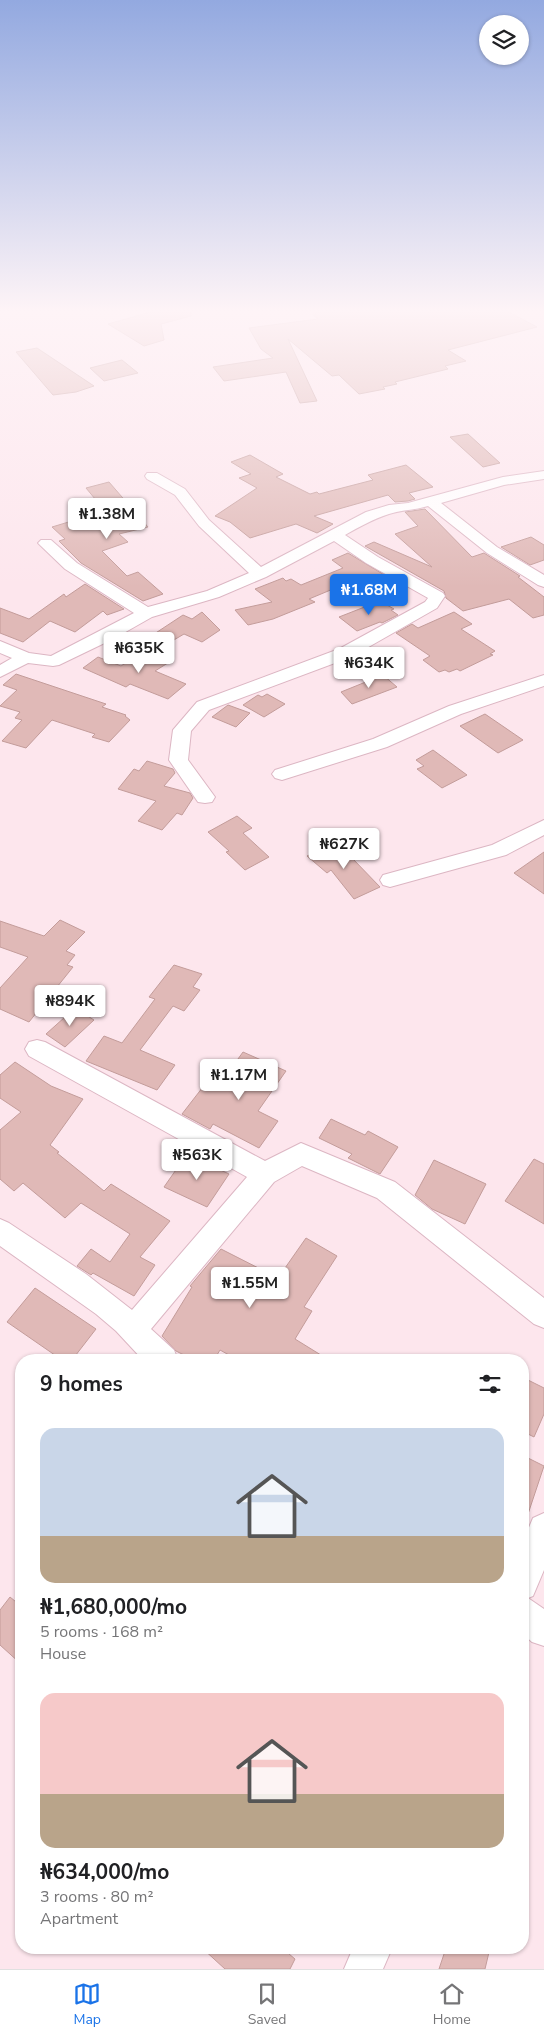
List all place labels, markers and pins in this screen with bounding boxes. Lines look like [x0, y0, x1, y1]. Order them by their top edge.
pin: ₦1.38M [66, 498, 148, 540]
pin: ₦1.68M [328, 574, 410, 616]
pin: ₦635K [104, 632, 174, 674]
pin: ₦634K [334, 646, 404, 689]
pin: ₦627K [309, 828, 379, 870]
pin: ₦894K [35, 984, 105, 1027]
pin: ₦1.17M [198, 1058, 280, 1101]
pin: ₦563K [162, 1138, 232, 1181]
pin: ₦1.55M [209, 1266, 291, 1309]

